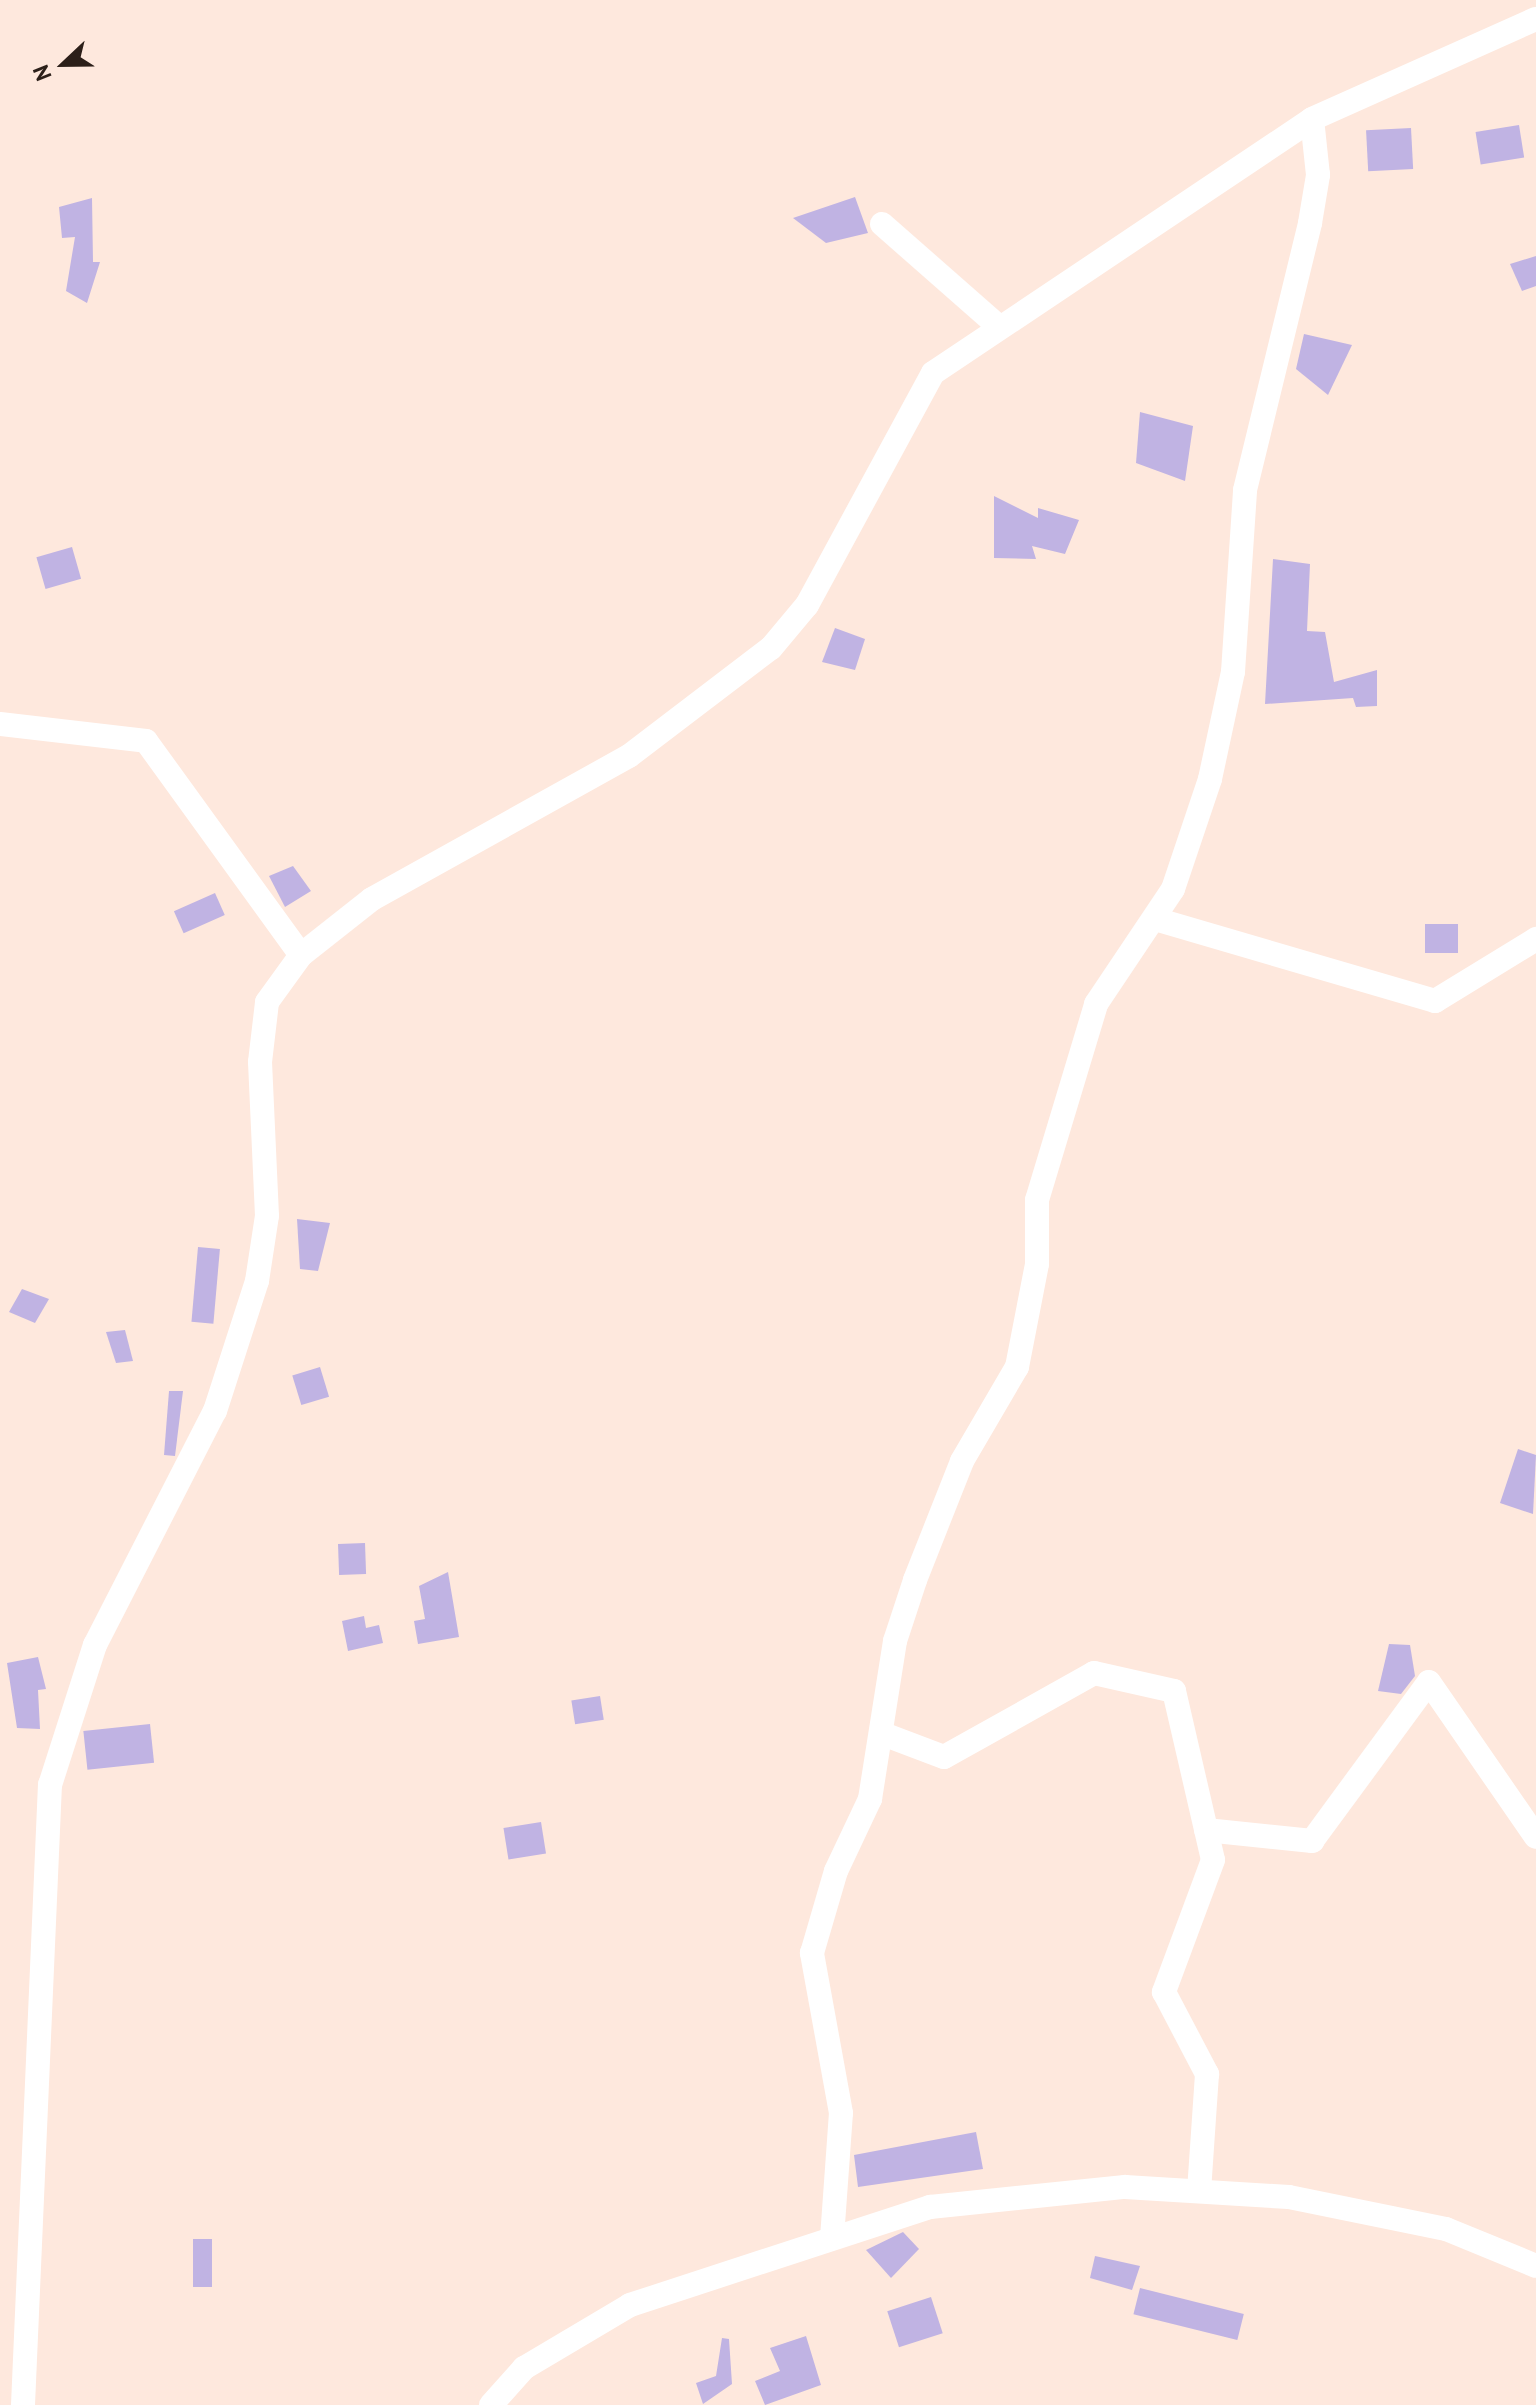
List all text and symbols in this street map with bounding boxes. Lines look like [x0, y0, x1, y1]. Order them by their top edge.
north arrow [24, 24, 104, 104]
text: N [26, 61, 57, 85]

